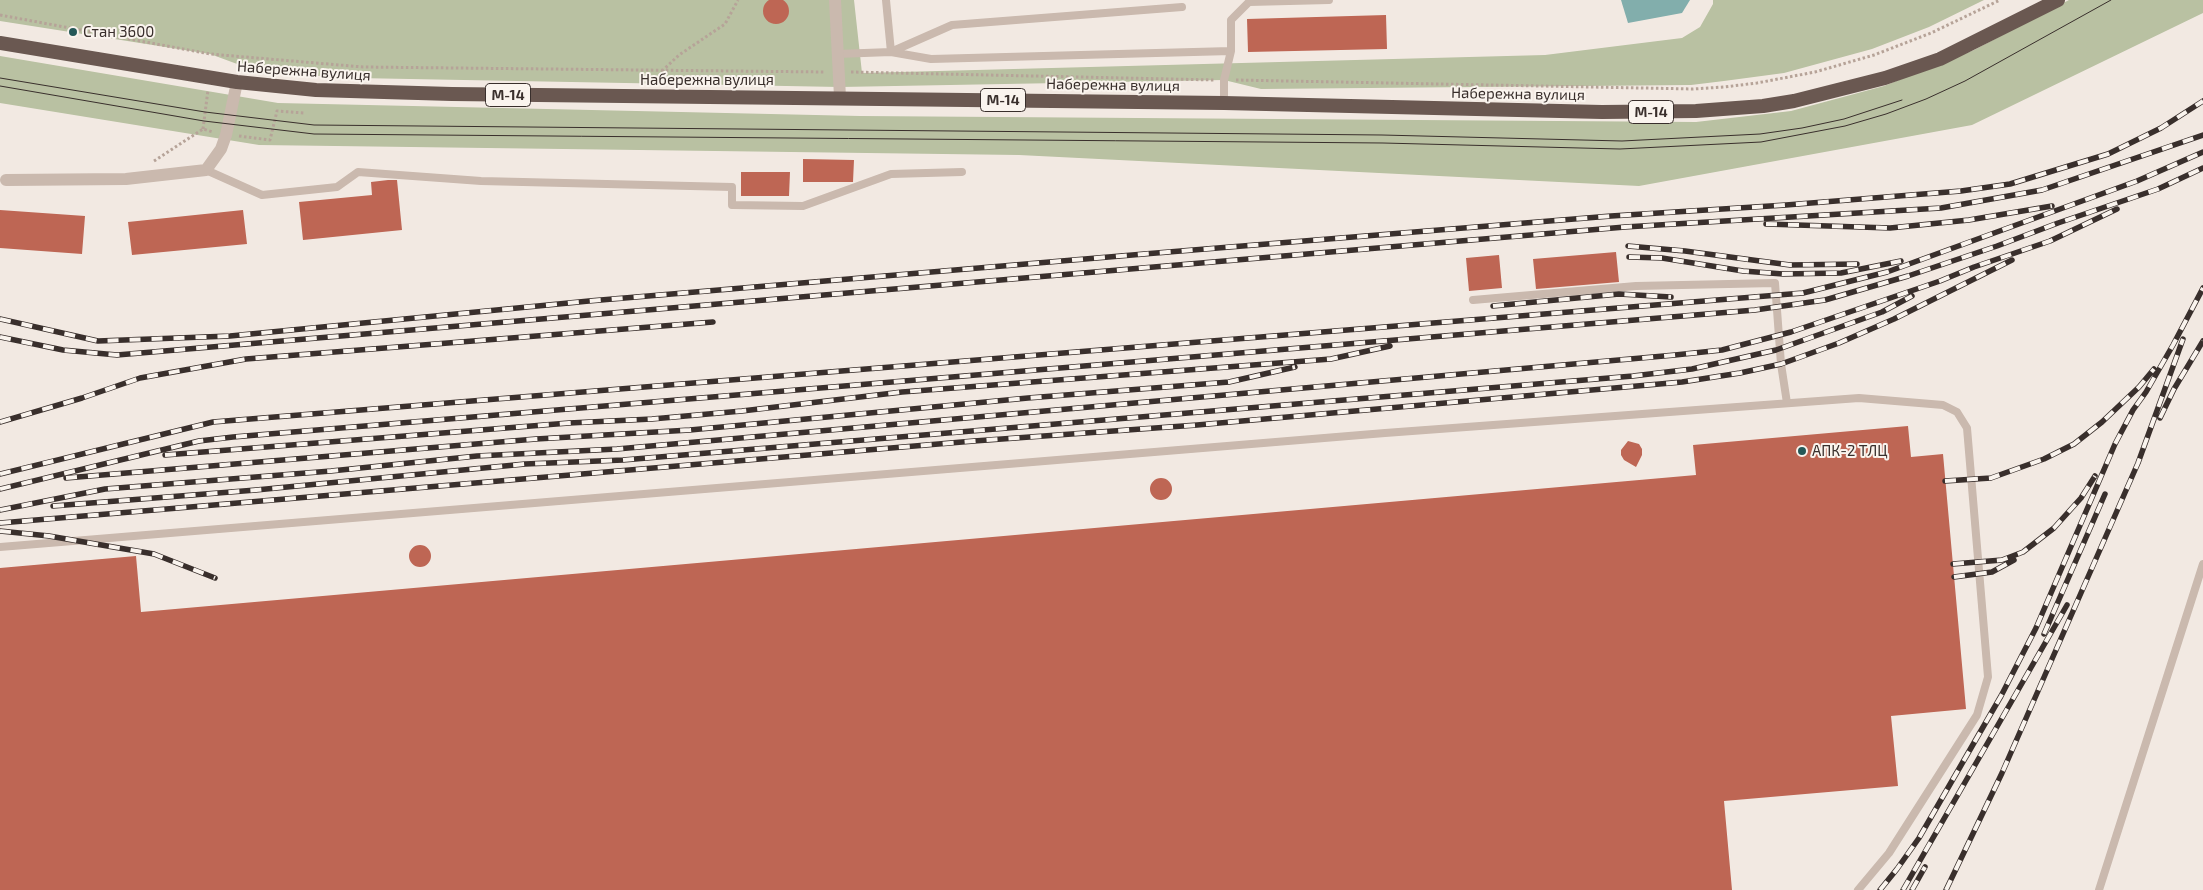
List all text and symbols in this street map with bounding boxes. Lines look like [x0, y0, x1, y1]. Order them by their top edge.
place label: Стан 3600 [83, 23, 154, 41]
marker: Стан 3600 [67, 26, 79, 38]
street label: Набережна вулиця [237, 57, 371, 85]
street label: Набережна вулиця [640, 71, 774, 89]
street label: Набережна вулиця [1046, 75, 1180, 95]
road number: М-14 [486, 84, 530, 106]
street label: Набережна вулиця [1451, 84, 1585, 104]
road number: М-14 [980, 88, 1026, 112]
road number: М-14 [1628, 100, 1674, 124]
place label: АПК-2 ТЛЦ [1812, 442, 1888, 460]
marker: АПК-2 ТЛЦ [1796, 445, 1808, 457]

